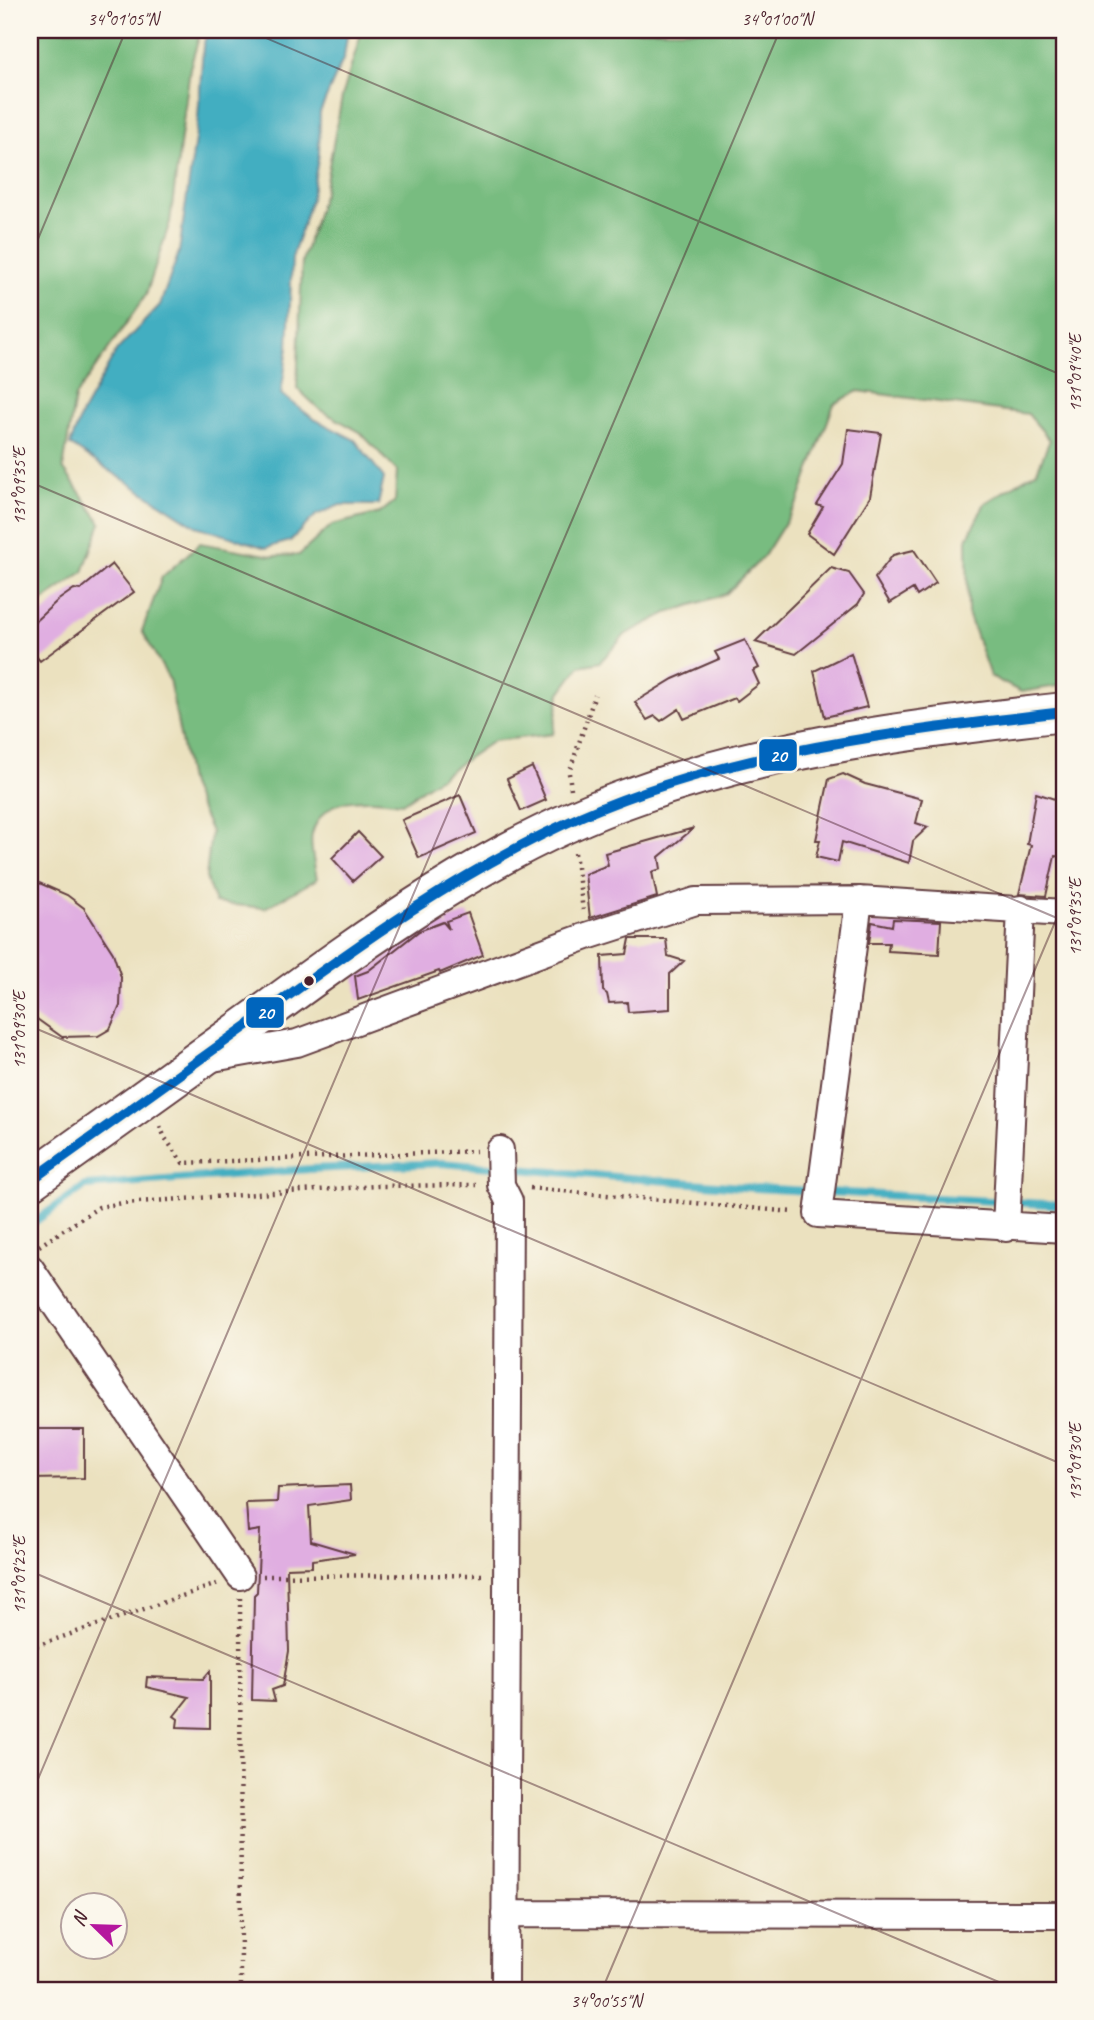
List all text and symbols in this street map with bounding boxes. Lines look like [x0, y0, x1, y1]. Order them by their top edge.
text: 34°01'05"N [88, 8, 162, 30]
text: 34°01'00"N [742, 8, 816, 30]
text: 131°09'40"E [1064, 332, 1086, 412]
text: 131°09'35"E [8, 445, 30, 525]
line badge: 20 [758, 738, 798, 772]
text: 20 [769, 744, 789, 768]
text: 131°09'35"E [1064, 876, 1086, 956]
unlabelled marker [302, 974, 316, 988]
text: 131°09'30"E [8, 989, 30, 1069]
line badge: 20 [245, 996, 285, 1029]
text: 20 [256, 1001, 276, 1025]
text: 131°09'30"E [1064, 1421, 1086, 1501]
text: 131°09'25"E [8, 1534, 30, 1614]
north arrow [60, 1890, 130, 1960]
text: N [66, 1907, 94, 1930]
text: 34°00'55"N [571, 1990, 645, 2012]

